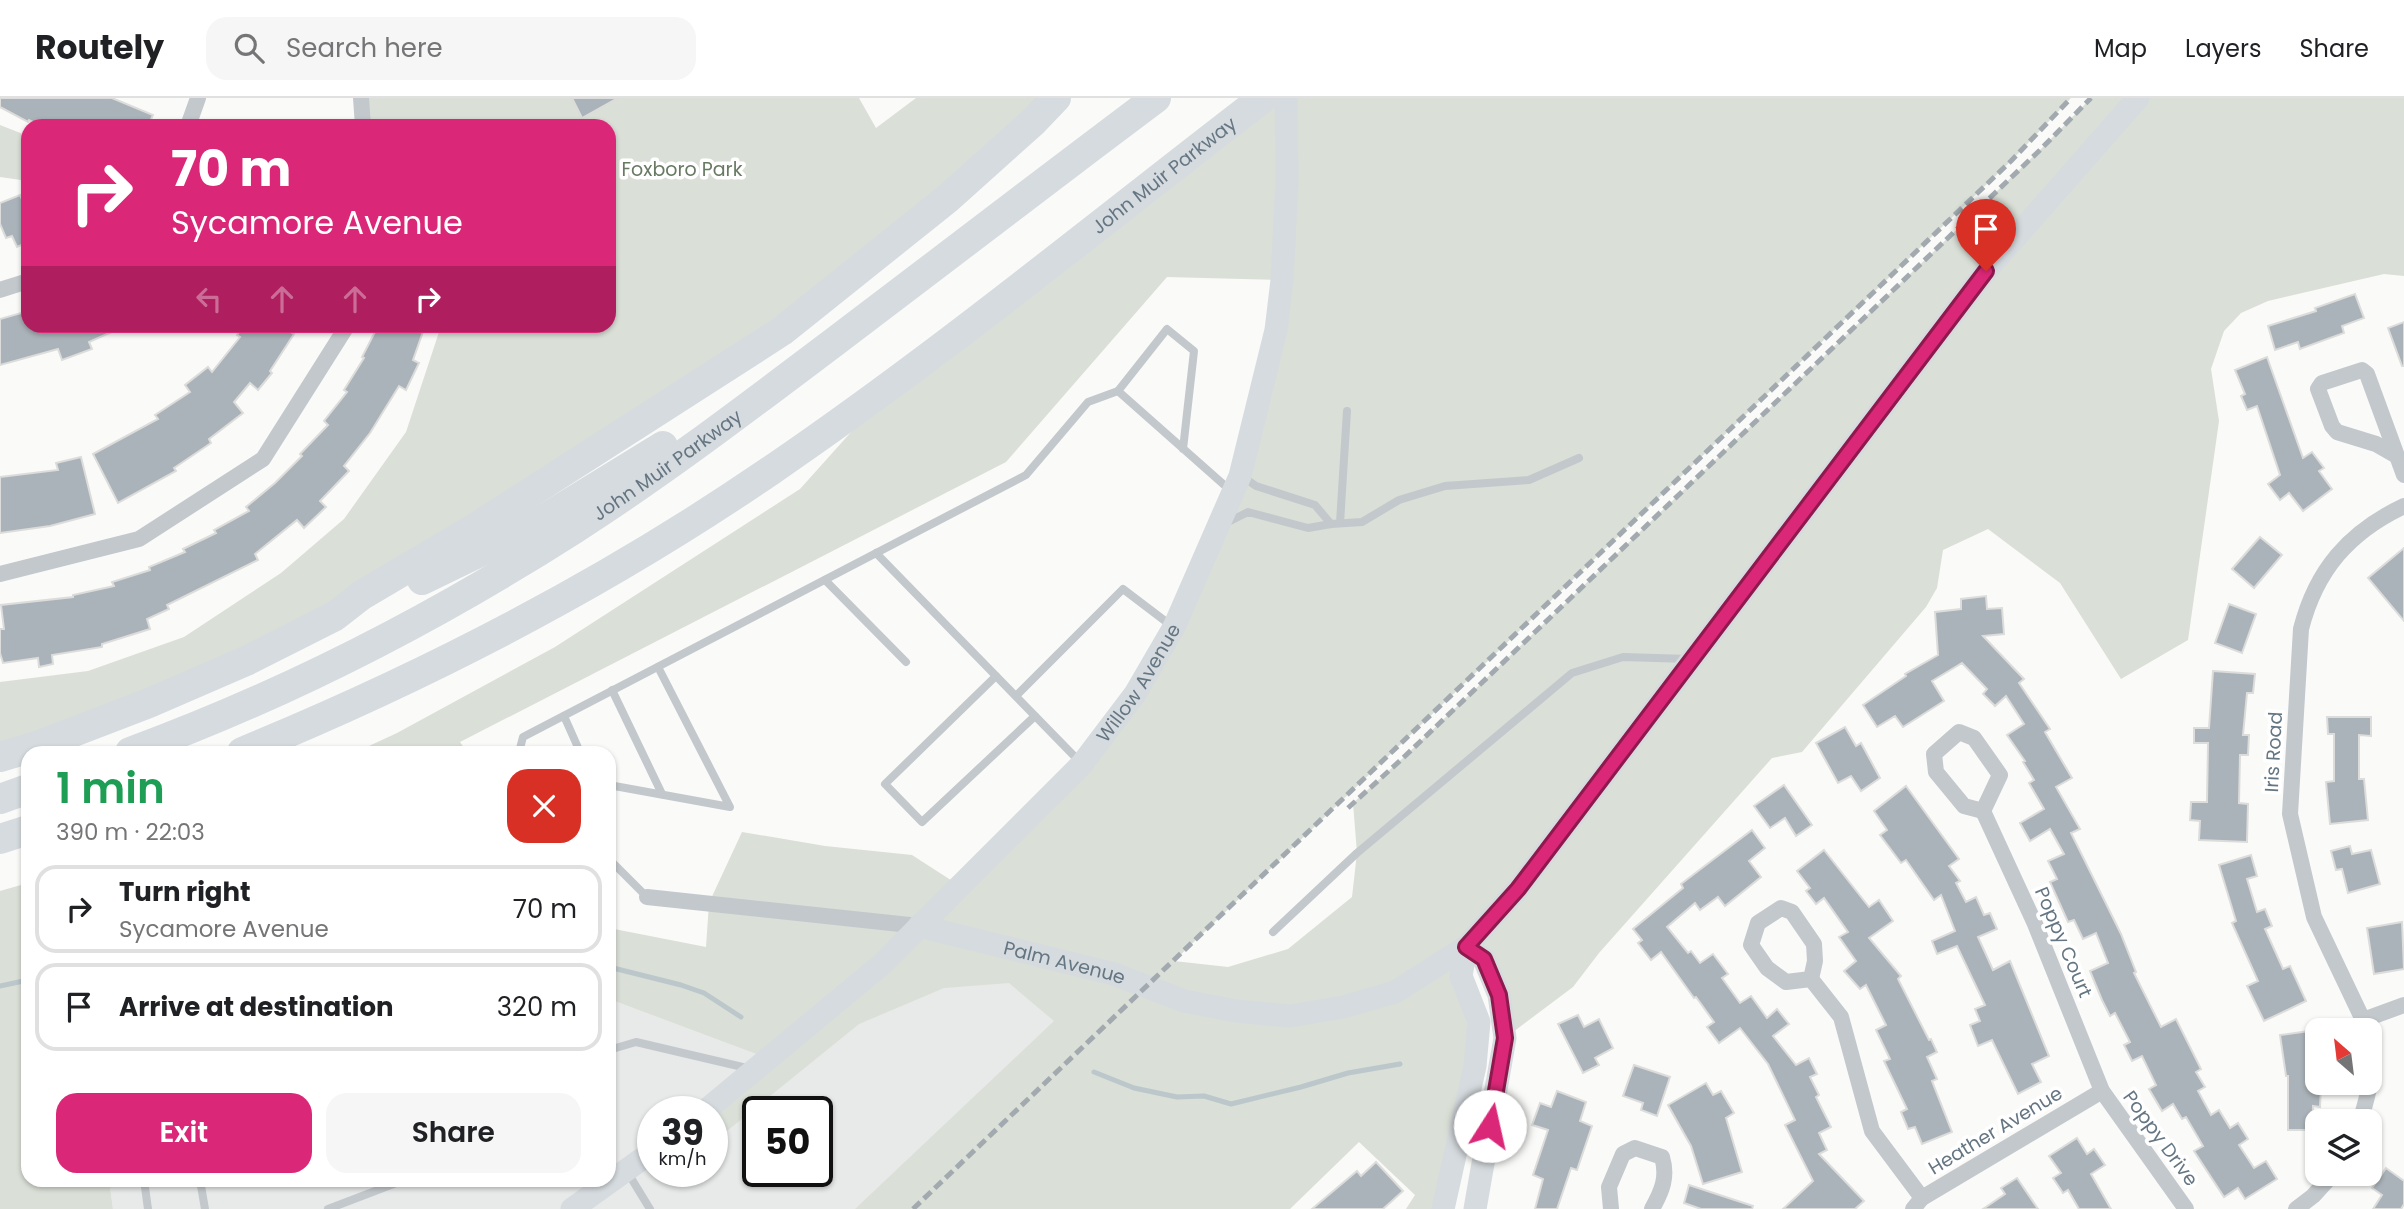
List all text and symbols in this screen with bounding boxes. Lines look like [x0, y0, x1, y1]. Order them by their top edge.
search box [206, 17, 696, 80]
text: Routely [35, 24, 164, 71]
icon: search [230, 29, 268, 67]
text: Search here [286, 30, 443, 66]
text: Map [2094, 32, 2147, 65]
text: Layers [2185, 32, 2261, 65]
text: Share [2299, 32, 2369, 65]
street label: John Muir Parkway [1086, 110, 1243, 240]
text: 70 m [171, 135, 291, 203]
icon: right [56, 147, 147, 238]
park label: Foxboro Park [622, 156, 743, 183]
pin [1956, 199, 2016, 271]
text: Sycamore Avenue [171, 200, 463, 245]
icon: arrive [1967, 210, 2005, 248]
icon: left [190, 280, 228, 318]
icon: ahead [263, 280, 301, 318]
icon: ahead [336, 280, 374, 318]
icon: right [409, 280, 447, 318]
street label: John Muir Parkway [588, 403, 748, 527]
street label: Willow Avenue [1090, 619, 1187, 748]
street label: Iris Road [2258, 711, 2289, 793]
text: 1 min [56, 759, 165, 818]
button: close [507, 769, 581, 843]
text: 390 m · 22:03 [56, 816, 205, 848]
text: Turn right [119, 874, 251, 910]
street label: Poppy Court [2028, 883, 2099, 1002]
icon: right [60, 890, 98, 928]
text: 70 m [513, 891, 577, 927]
text: Sycamore Avenue [119, 913, 329, 945]
street label: Palm Avenue [1001, 934, 1129, 991]
icon: arrive [60, 988, 98, 1026]
text: Arrive at destination [119, 989, 394, 1025]
text: 320 m [497, 989, 577, 1025]
north arrow [2305, 1018, 2382, 1096]
map controls [2305, 1018, 2382, 1186]
street label: Heather Avenue [1923, 1080, 2067, 1181]
street label: Poppy Drive [2117, 1085, 2205, 1192]
position arrow [1453, 1089, 1527, 1163]
button: Exit [56, 1093, 312, 1173]
button: Share [326, 1093, 581, 1173]
speed limit sign: 50 [742, 1096, 833, 1187]
text: 39 [661, 1108, 704, 1157]
button: layers [2305, 1109, 2382, 1186]
text: km/h [659, 1146, 706, 1171]

